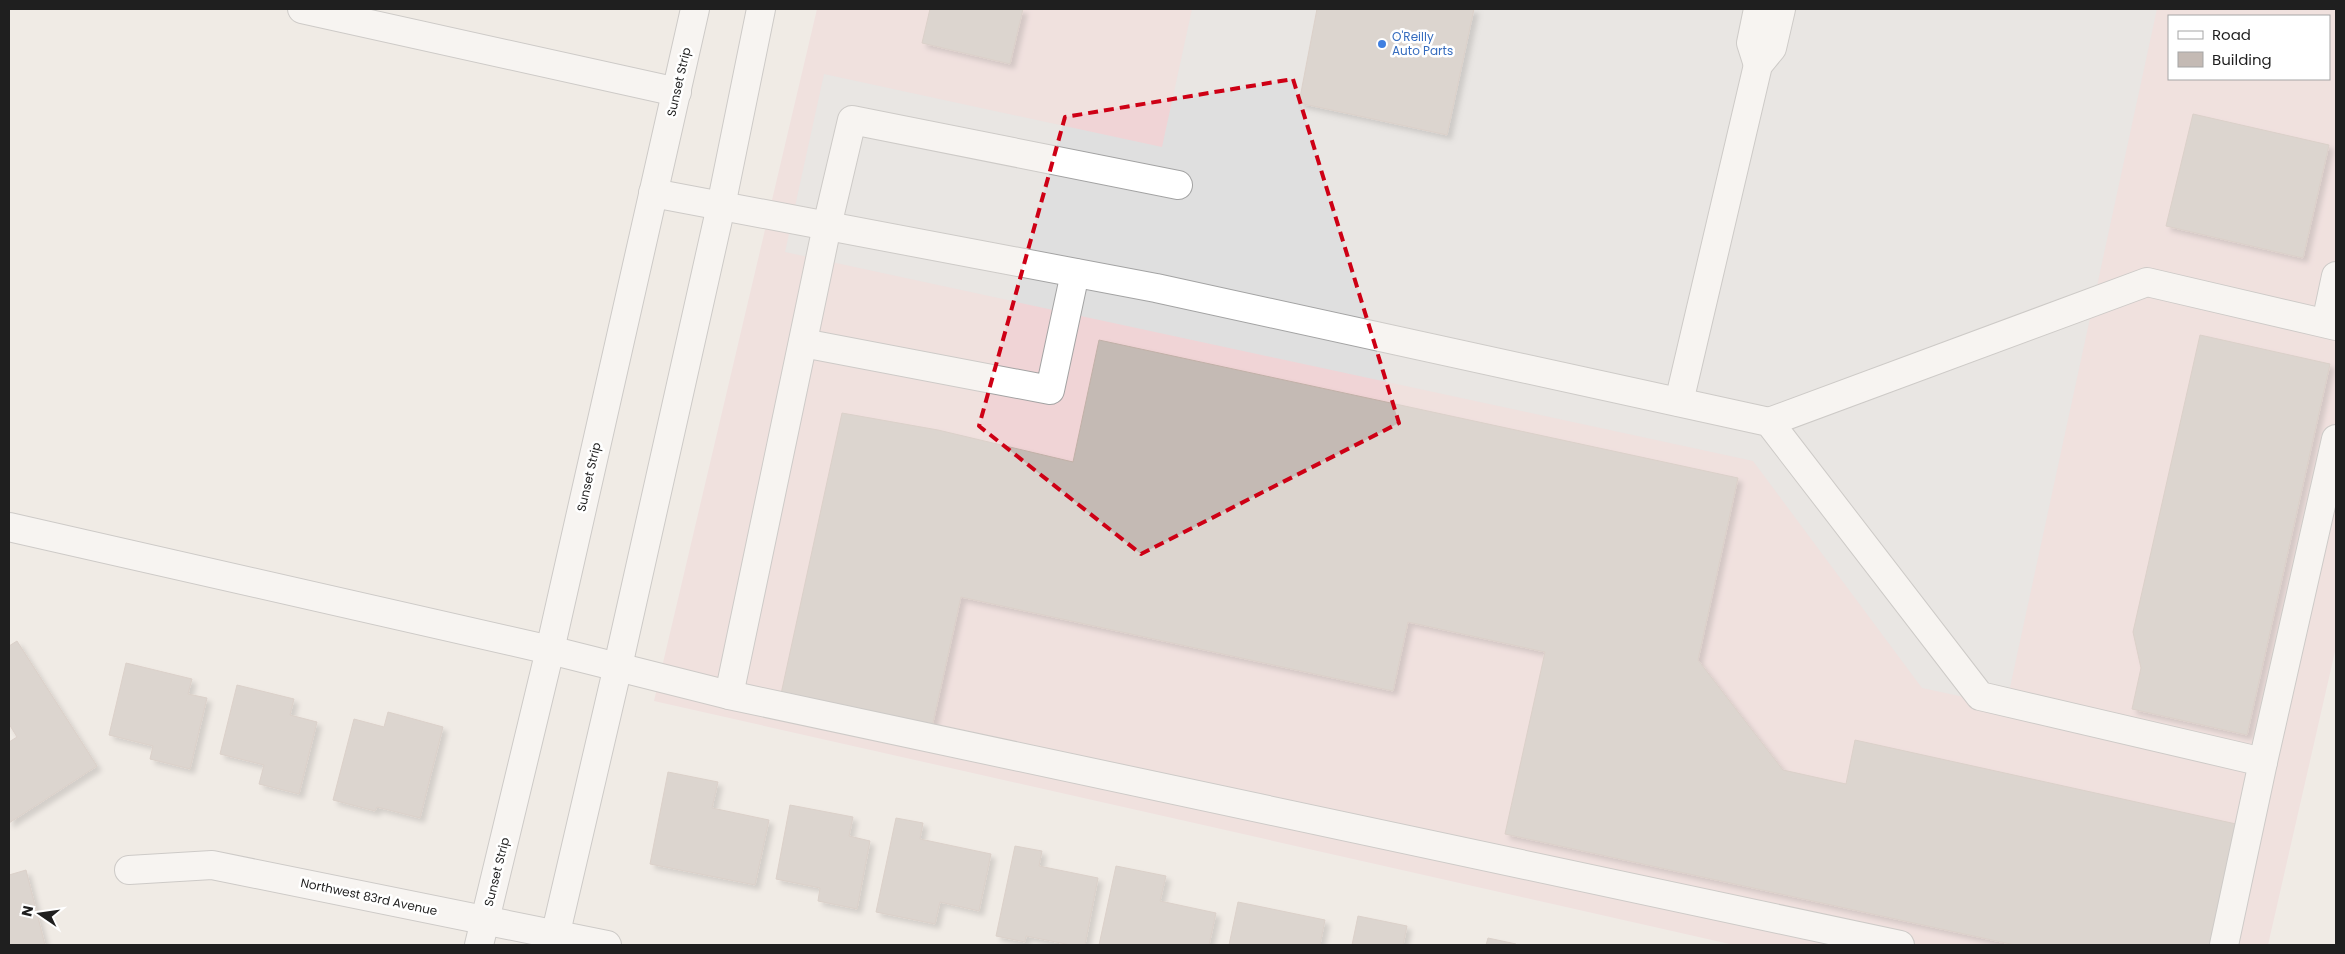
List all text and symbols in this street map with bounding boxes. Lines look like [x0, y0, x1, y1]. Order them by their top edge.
legend [2168, 15, 2330, 80]
text: Road [2212, 24, 2251, 45]
place label: O'Reilly Auto Parts [1392, 28, 1453, 59]
marker: O'Reilly Auto Parts [1376, 38, 1388, 50]
street label: Sunset Strip [662, 46, 695, 118]
text: Building [2212, 49, 2272, 70]
street label: Sunset Strip [572, 441, 605, 513]
street label: Sunset Strip [480, 836, 513, 908]
street label: Northwest 83rd Avenue [299, 874, 439, 919]
north arrow [15, 889, 65, 939]
text: N [16, 904, 38, 918]

